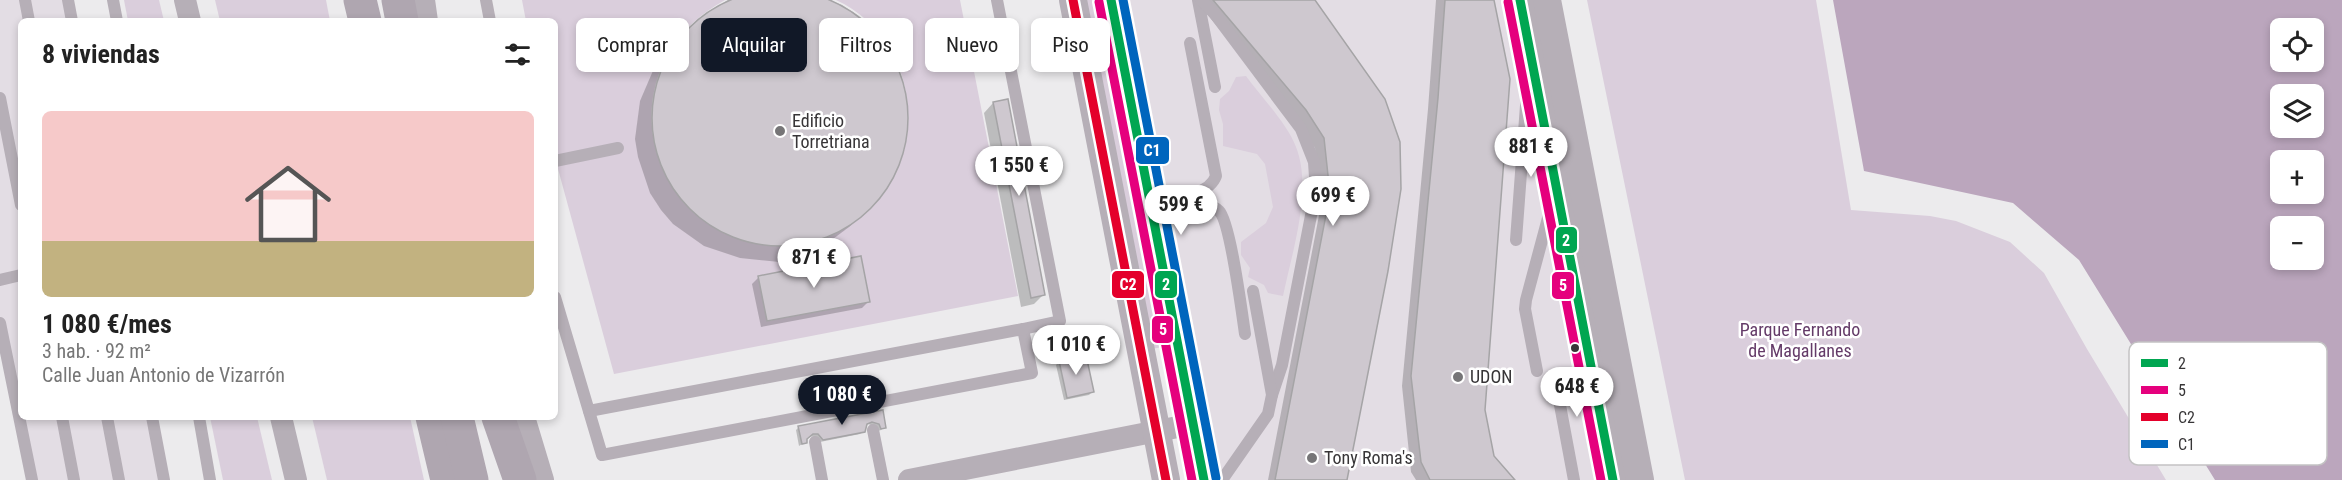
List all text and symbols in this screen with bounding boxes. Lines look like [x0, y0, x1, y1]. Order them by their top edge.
chip: Comprar [576, 18, 689, 72]
chip: Alquilar [701, 18, 807, 72]
chip: Filtros [819, 18, 913, 72]
chip: Nuevo [925, 18, 1019, 72]
chip: Piso [1031, 18, 1110, 72]
map controls [2270, 18, 2324, 270]
button: locate [2270, 18, 2324, 72]
icon: filters [501, 38, 534, 71]
text: 8 viviendas [42, 39, 160, 69]
button: layers [2270, 84, 2324, 138]
place label: Edificio Torretriana [792, 110, 870, 152]
marker: Edificio Torretriana [773, 124, 787, 138]
pin: 881 € [1489, 127, 1573, 178]
text: 881 € [1508, 134, 1554, 158]
line badge: C1 [1135, 136, 1170, 165]
text: C1 [1143, 141, 1161, 160]
pin: 1 550 € [964, 146, 1074, 197]
icon: home [234, 150, 342, 258]
button: + [2270, 150, 2324, 204]
text: 1 550 € [989, 153, 1049, 177]
pin: 699 € [1291, 176, 1375, 227]
text: 699 € [1310, 183, 1356, 207]
pin: 599 € [1139, 185, 1223, 236]
text: 599 € [1158, 192, 1204, 216]
button: − [2270, 216, 2324, 270]
line badge: 2 [1555, 226, 1578, 254]
text: 2 [1562, 231, 1570, 250]
pin: 871 € [772, 238, 856, 289]
text: 871 € [791, 245, 837, 269]
line badge: C2 [1111, 270, 1145, 299]
line badge: 2 [1154, 270, 1178, 299]
line badge: 5 [1551, 271, 1575, 300]
text: C2 [1119, 275, 1137, 294]
text: 2 [1162, 275, 1170, 294]
text: 5 [1559, 276, 1567, 295]
text: 1 080 €/mes [42, 309, 172, 339]
line badge: 5 [1151, 315, 1174, 344]
park label: Parque Fernando de Magallanes [1740, 319, 1860, 361]
text: 5 [1159, 320, 1167, 339]
pin: 1 010 € [1021, 325, 1131, 376]
text: 1 010 € [1046, 332, 1106, 356]
text: 3 hab. · 92 m² [42, 339, 151, 363]
unlabelled marker [1569, 342, 1581, 354]
legend [2129, 342, 2327, 465]
text: 2 [2178, 354, 2186, 373]
text: Calle Juan Antonio de Vizarrón [42, 363, 285, 387]
place label: UDON [1470, 366, 1512, 387]
pin: 648 € [1535, 367, 1619, 418]
marker: UDON [1451, 370, 1465, 384]
text: 648 € [1554, 374, 1600, 398]
pin: 1 080 € [787, 375, 897, 426]
text: 5 [2178, 381, 2186, 400]
text: 1 080 € [812, 382, 872, 406]
text: C2 [2178, 408, 2195, 427]
text: C1 [2178, 435, 2195, 454]
place label: Tony Roma's [1324, 447, 1413, 468]
marker: Tony Roma's [1305, 451, 1319, 465]

